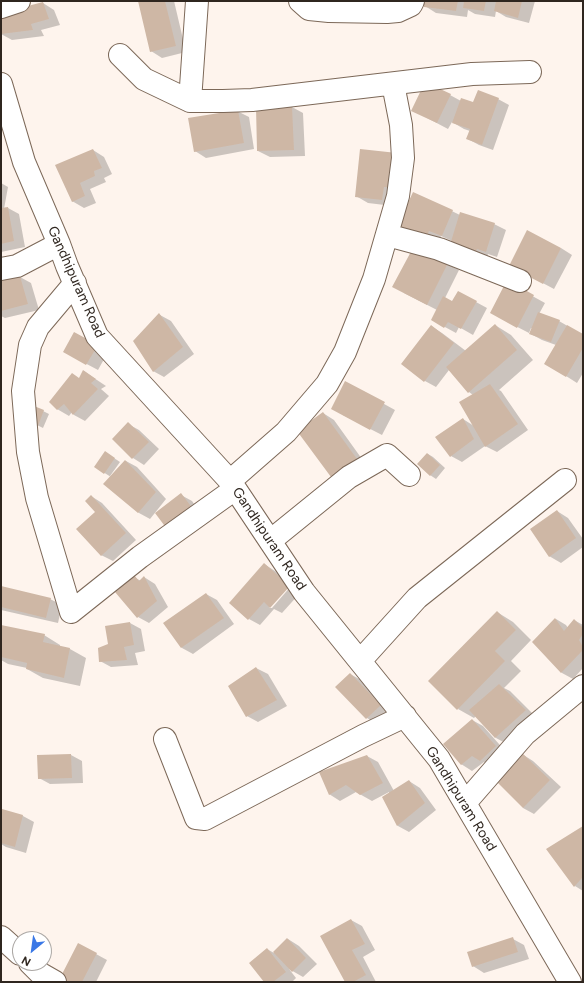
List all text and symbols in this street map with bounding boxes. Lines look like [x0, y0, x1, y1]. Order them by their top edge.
street label: Gandhipuram Road [44, 224, 108, 340]
street label: Gandhipuram Road [228, 484, 310, 594]
street label: Gandhipuram Road [422, 743, 500, 855]
north arrow [12, 931, 52, 971]
text: N [20, 953, 33, 969]

